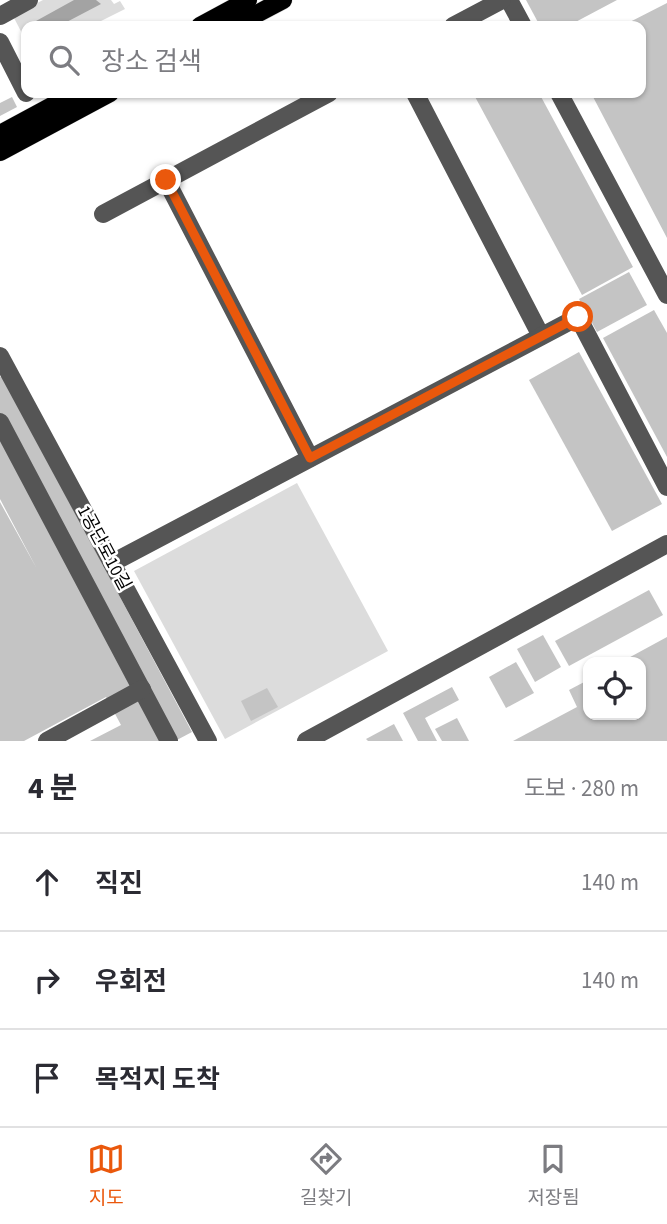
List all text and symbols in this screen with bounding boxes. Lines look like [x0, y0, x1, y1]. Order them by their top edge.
search box [21, 21, 646, 98]
icon: search [45, 41, 83, 79]
text: 장소 검색 [101, 43, 202, 80]
route end [150, 164, 181, 195]
route start [562, 301, 593, 332]
street label: 1공단로10길 [71, 501, 137, 595]
map controls [583, 657, 646, 720]
button: locate [583, 657, 646, 720]
text: 4 분 [28, 767, 77, 810]
text: 도보 · 280 m [524, 772, 639, 805]
icon: ahead [28, 863, 66, 901]
text: 직진 [95, 865, 143, 902]
text: 140 m [581, 866, 639, 899]
icon: right [28, 961, 66, 999]
text: 우회전 [95, 963, 167, 1000]
text: 140 m [581, 964, 639, 997]
icon: arrive [28, 1059, 66, 1097]
text: 목적지 도착 [95, 1061, 220, 1098]
tab: 지도 [87, 1140, 125, 1212]
tab: 길찾기 [300, 1140, 352, 1212]
tab: 저장됨 [527, 1140, 580, 1212]

